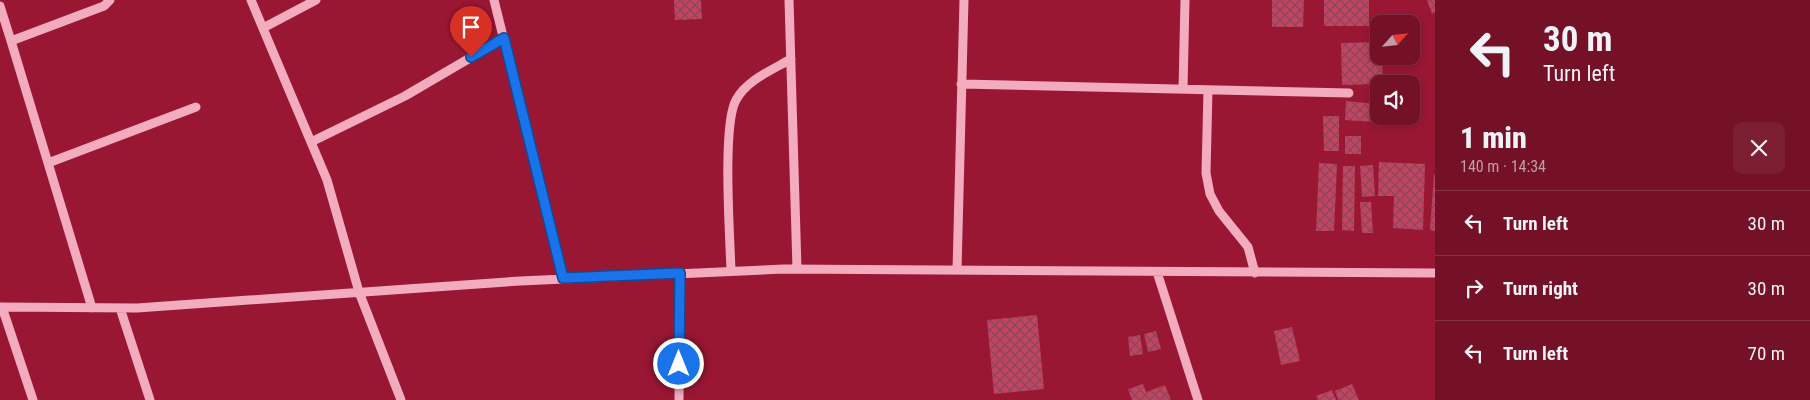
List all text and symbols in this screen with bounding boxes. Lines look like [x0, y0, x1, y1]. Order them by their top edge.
pin [450, 6, 492, 57]
icon: arrive [457, 13, 485, 41]
north arrow [1370, 15, 1420, 65]
map controls [1370, 15, 1420, 125]
text: 30 m [1543, 19, 1612, 60]
icon: left [1460, 20, 1525, 85]
text: Turn left [1543, 61, 1615, 86]
button: sound [1370, 75, 1420, 125]
text: 1 min [1460, 120, 1527, 155]
button: close [1733, 122, 1785, 174]
text: 140 m · 14:34 [1460, 157, 1546, 176]
icon: left [1460, 209, 1488, 237]
text: Turn left [1503, 212, 1568, 235]
text: 30 m [1748, 212, 1785, 235]
icon: right [1460, 274, 1488, 302]
text: Turn right [1503, 277, 1578, 300]
text: 30 m [1748, 277, 1785, 300]
position arrow [652, 337, 704, 389]
icon: left [1460, 339, 1488, 367]
text: Turn left [1503, 342, 1568, 365]
text: 70 m [1748, 342, 1785, 365]

